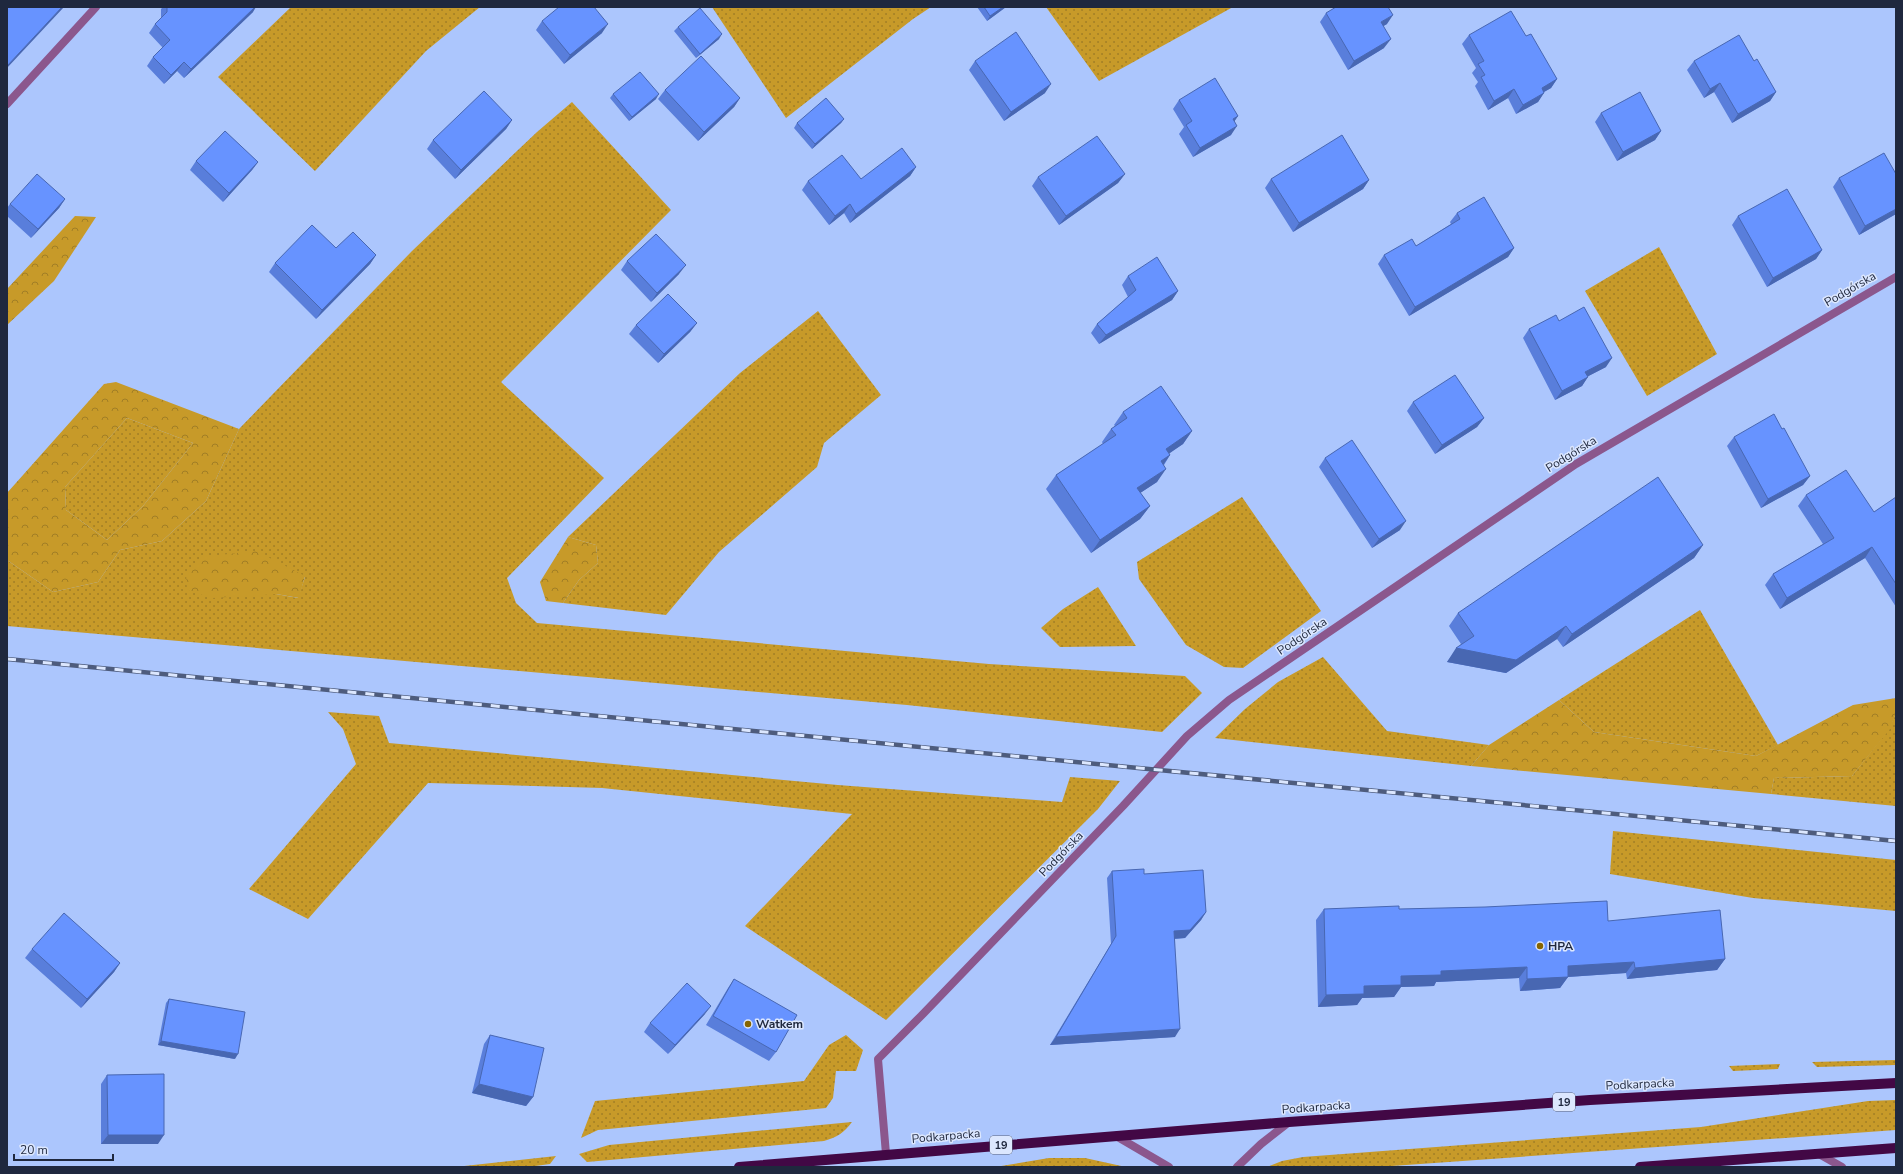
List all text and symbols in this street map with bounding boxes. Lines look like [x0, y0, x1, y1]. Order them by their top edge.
street label: Podgórska [1821, 268, 1879, 310]
street label: Podgórska [1543, 432, 1599, 476]
street label: Podgórska [1274, 613, 1330, 659]
street label: Podgórska [1035, 828, 1087, 880]
place label: HPA [1548, 938, 1573, 954]
marker: HPA [1535, 941, 1545, 951]
place label: Watkem [756, 1016, 803, 1032]
marker: Watkem [743, 1019, 753, 1029]
street label: Podkarpacka [1605, 1074, 1675, 1094]
road number: 19 [1553, 1093, 1575, 1111]
street label: Podkarpacka [1281, 1097, 1351, 1117]
street label: Podkarpacka [911, 1125, 981, 1147]
scale bar [14, 1136, 113, 1162]
road number: 19 [990, 1136, 1012, 1154]
text: 20 m [20, 1142, 48, 1158]

